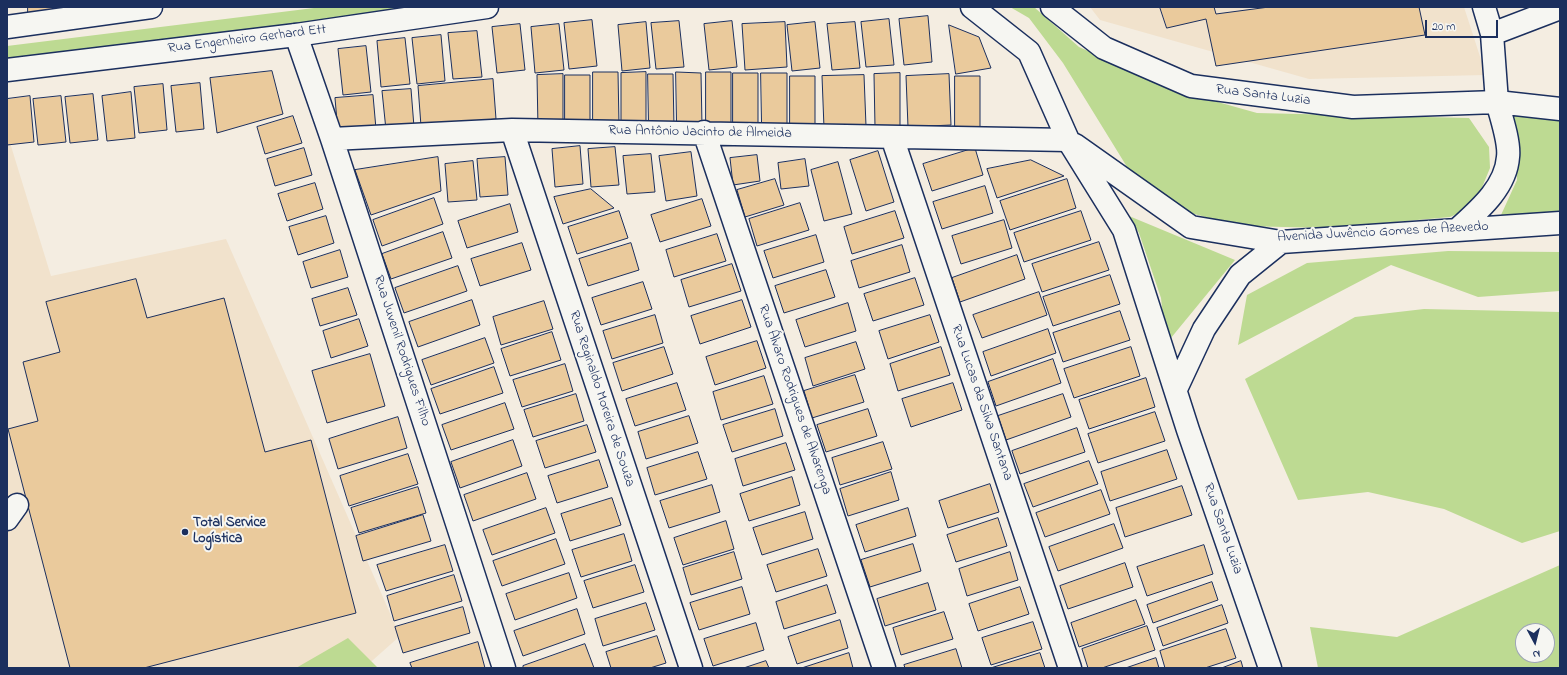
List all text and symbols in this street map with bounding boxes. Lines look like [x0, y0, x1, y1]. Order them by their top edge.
scale bar [1427, 12, 1500, 38]
text: 20 m [1432, 18, 1455, 36]
street label: Rua Engenheiro Gerhard Ett [167, 22, 327, 58]
street label: Rua Santa Luzia [1215, 82, 1311, 110]
street label: Rua Antônio Jacinto de Almeida [608, 123, 792, 143]
street label: Avenida Juvêncio Gomes de Azevedo [1277, 219, 1489, 247]
street label: Rua Juvenil Rodrigues Filho [369, 273, 433, 429]
street label: Rua Álvaro Rodrigues de Alvarenga [754, 303, 834, 497]
street label: Rua Reginaldo Moreira de Souza [564, 309, 638, 489]
street label: Rua Lucas da Silva Santana [946, 323, 1016, 483]
street label: Rua Santa Luzia [1199, 481, 1245, 577]
place label: Total Service Logística [193, 516, 266, 548]
marker: Total Service Logística [180, 527, 190, 537]
north arrow [1515, 623, 1555, 663]
text: N [1532, 646, 1541, 662]

